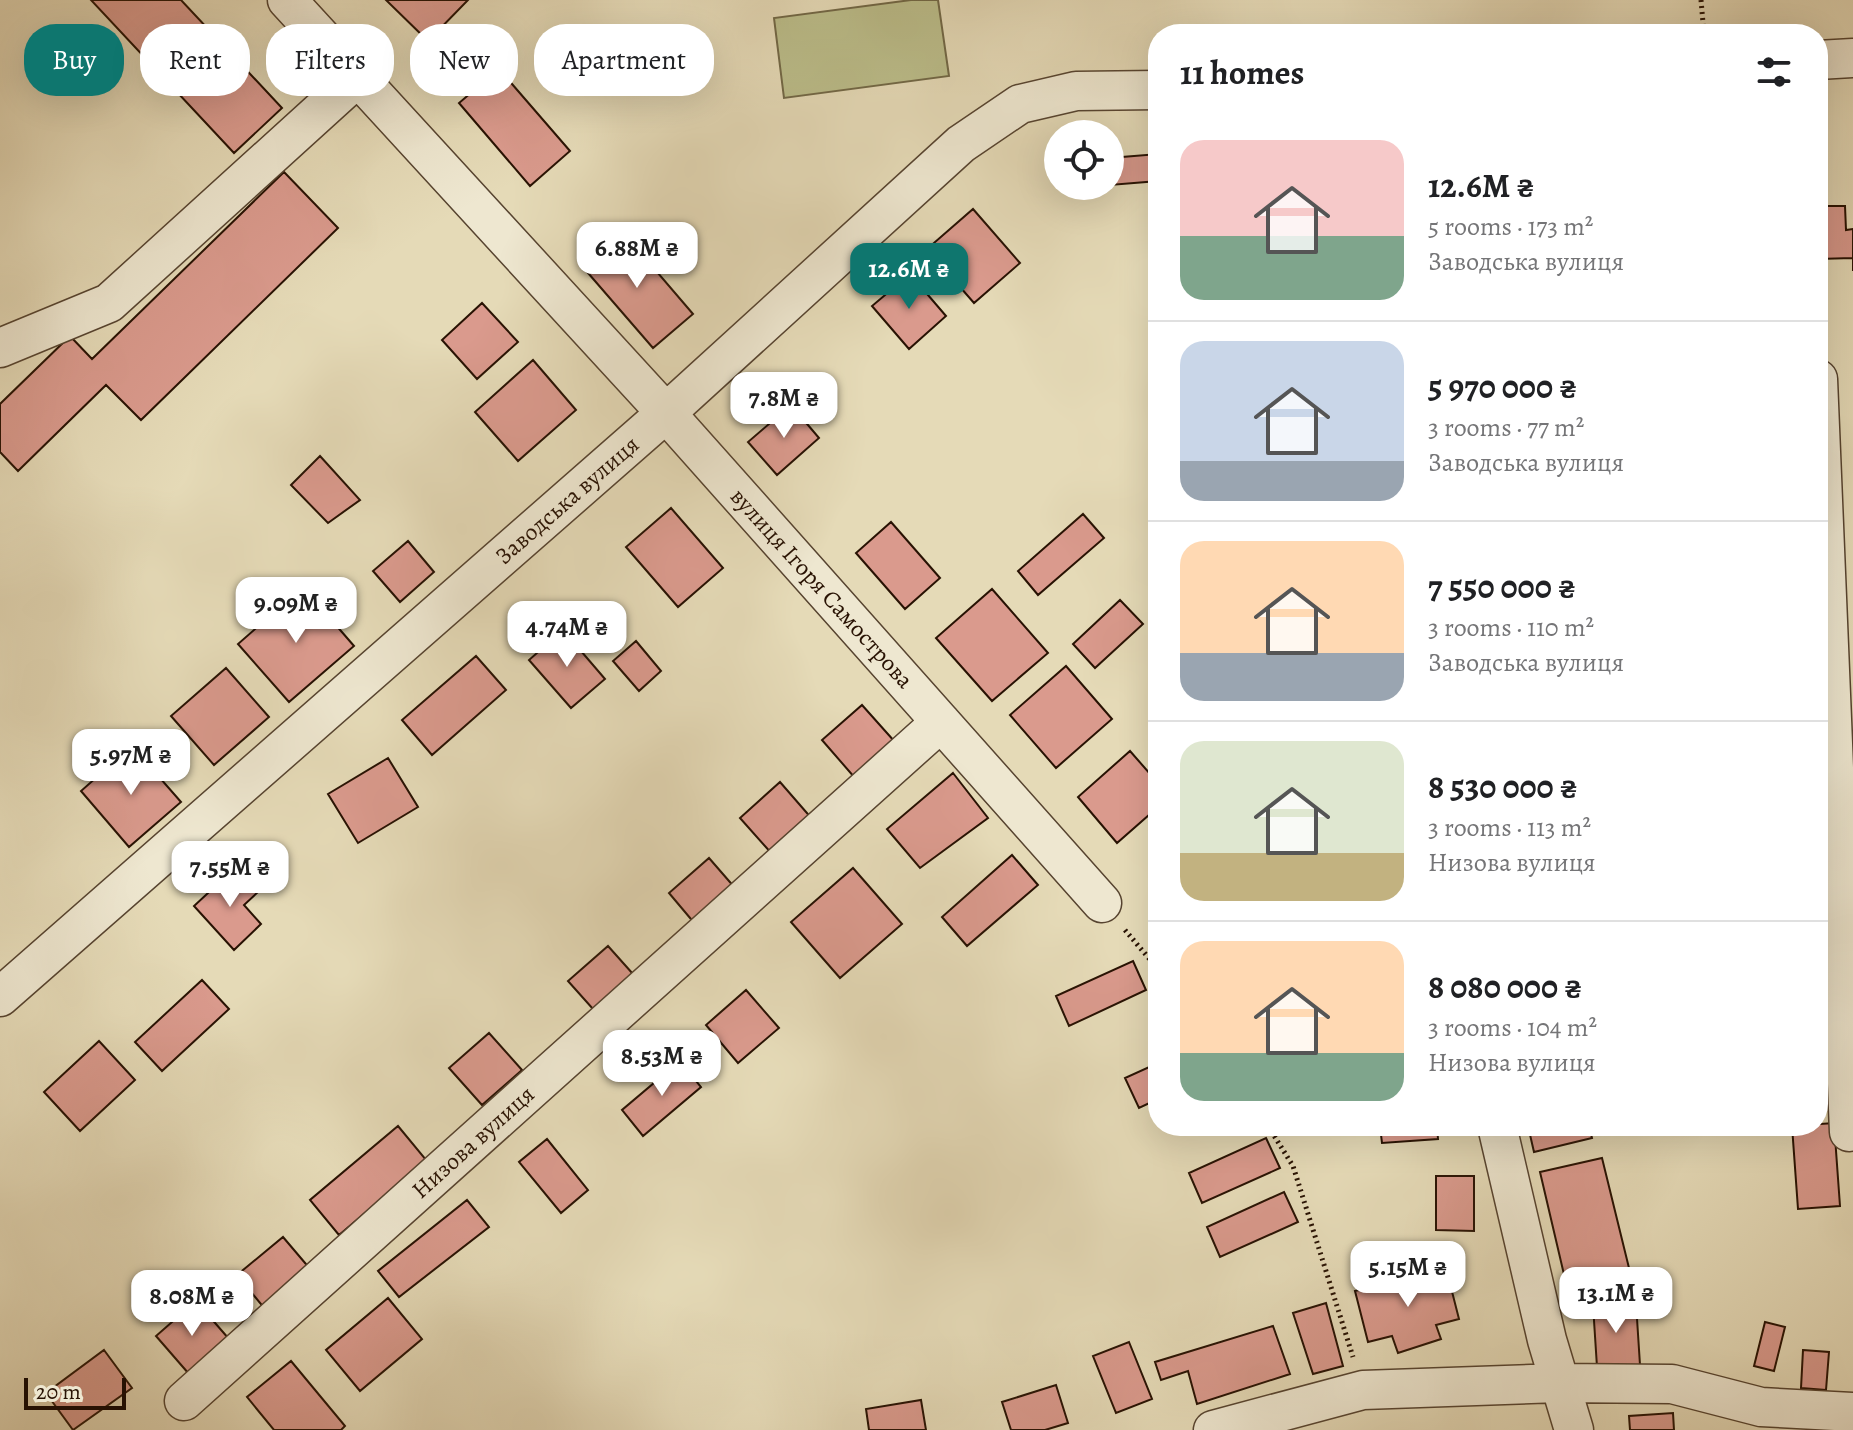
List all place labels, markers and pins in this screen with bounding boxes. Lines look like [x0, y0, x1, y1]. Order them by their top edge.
pin: 6.88M ₴ [563, 222, 711, 290]
pin: 12.6M ₴ [835, 243, 983, 311]
pin: 7.8M ₴ [719, 372, 849, 440]
pin: 9.09M ₴ [222, 577, 370, 645]
pin: 4.74M ₴ [493, 601, 641, 669]
pin: 5.97M ₴ [57, 729, 205, 797]
pin: 7.55M ₴ [156, 841, 304, 909]
pin: 8.53M ₴ [588, 1030, 736, 1098]
pin: 5.15M ₴ [1334, 1241, 1482, 1309]
pin: 13.1M ₴ [1542, 1267, 1690, 1335]
pin: 8.08M ₴ [118, 1270, 266, 1338]

